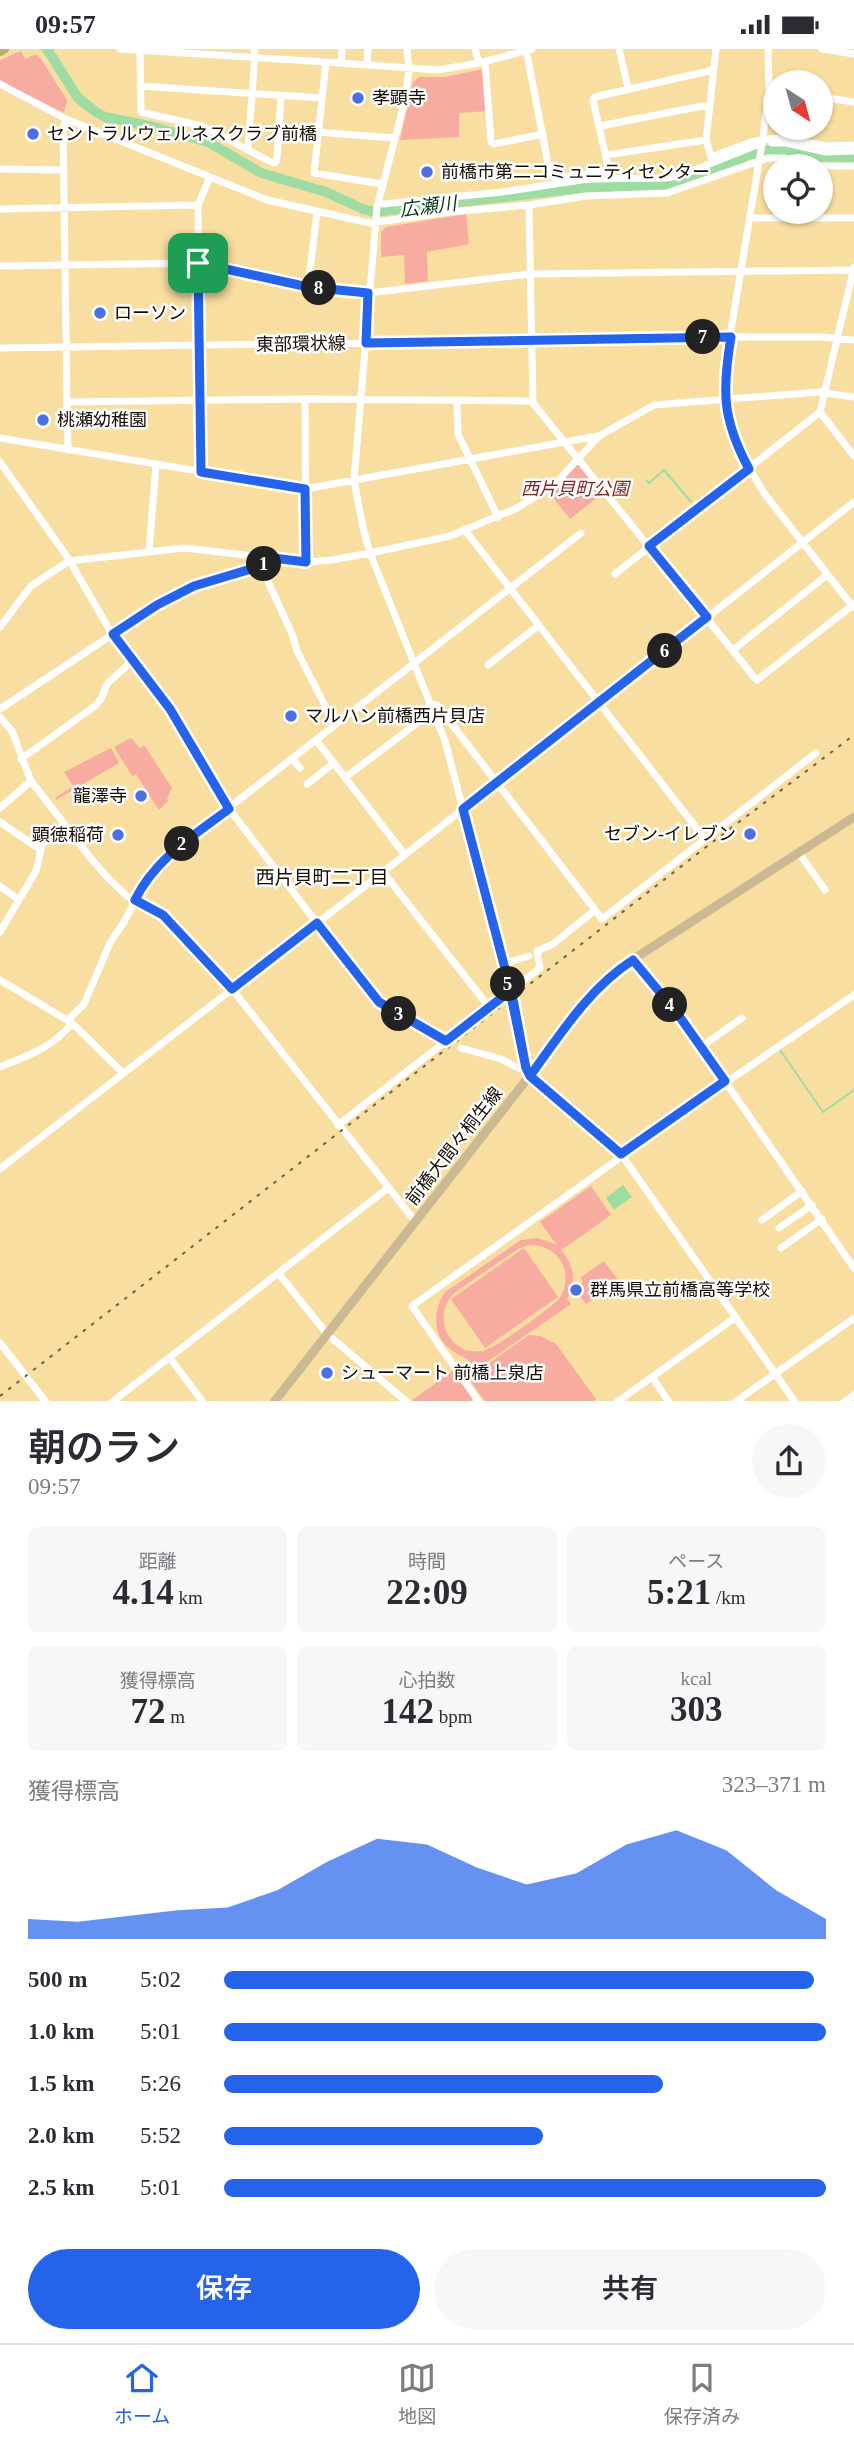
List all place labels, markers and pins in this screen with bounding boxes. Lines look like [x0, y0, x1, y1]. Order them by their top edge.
place label: 孝顕寺 [372, 88, 426, 108]
marker: 孝顕寺 [350, 90, 366, 106]
place label: セントラルウェルネスクラブ前橋 [47, 124, 317, 144]
marker: セントラルウェルネスクラブ前橋 [25, 126, 41, 142]
place label: 前橋市第二コミュニティセンター [441, 162, 710, 182]
marker: 前橋市第二コミュニティセンター [419, 164, 435, 180]
pin [168, 233, 228, 293]
pin: 8 [302, 271, 336, 305]
place label: ローソン [114, 303, 186, 323]
marker: ローソン [92, 305, 108, 321]
pin: 7 [686, 319, 720, 355]
place label: 桃瀬幼稚園 [57, 410, 147, 430]
marker: 桃瀬幼稚園 [35, 412, 51, 428]
pin: 1 [246, 547, 282, 581]
pin: 6 [648, 633, 682, 669]
place label: マルハン前橋西片貝店 [305, 706, 485, 726]
marker: マルハン前橋西片貝店 [283, 708, 299, 724]
place label: 龍澤寺 [73, 786, 127, 806]
marker: 龍澤寺 [133, 788, 149, 804]
place label: セブン-イレブン [604, 824, 736, 844]
place label: 顕徳稲荷 [32, 825, 104, 845]
marker: セブン-イレブン [742, 826, 758, 842]
marker: 顕徳稲荷 [110, 827, 126, 843]
pin: 2 [164, 827, 200, 861]
pin: 5 [490, 967, 526, 1002]
pin: 4 [652, 988, 688, 1023]
pin: 3 [382, 997, 416, 1031]
place label: 群馬県立前橋高等学校 [590, 1280, 770, 1300]
marker: 群馬県立前橋高等学校 [568, 1282, 584, 1298]
place label: シューマート 前橋上泉店 [341, 1363, 544, 1383]
marker: シューマート 前橋上泉店 [319, 1365, 335, 1381]

